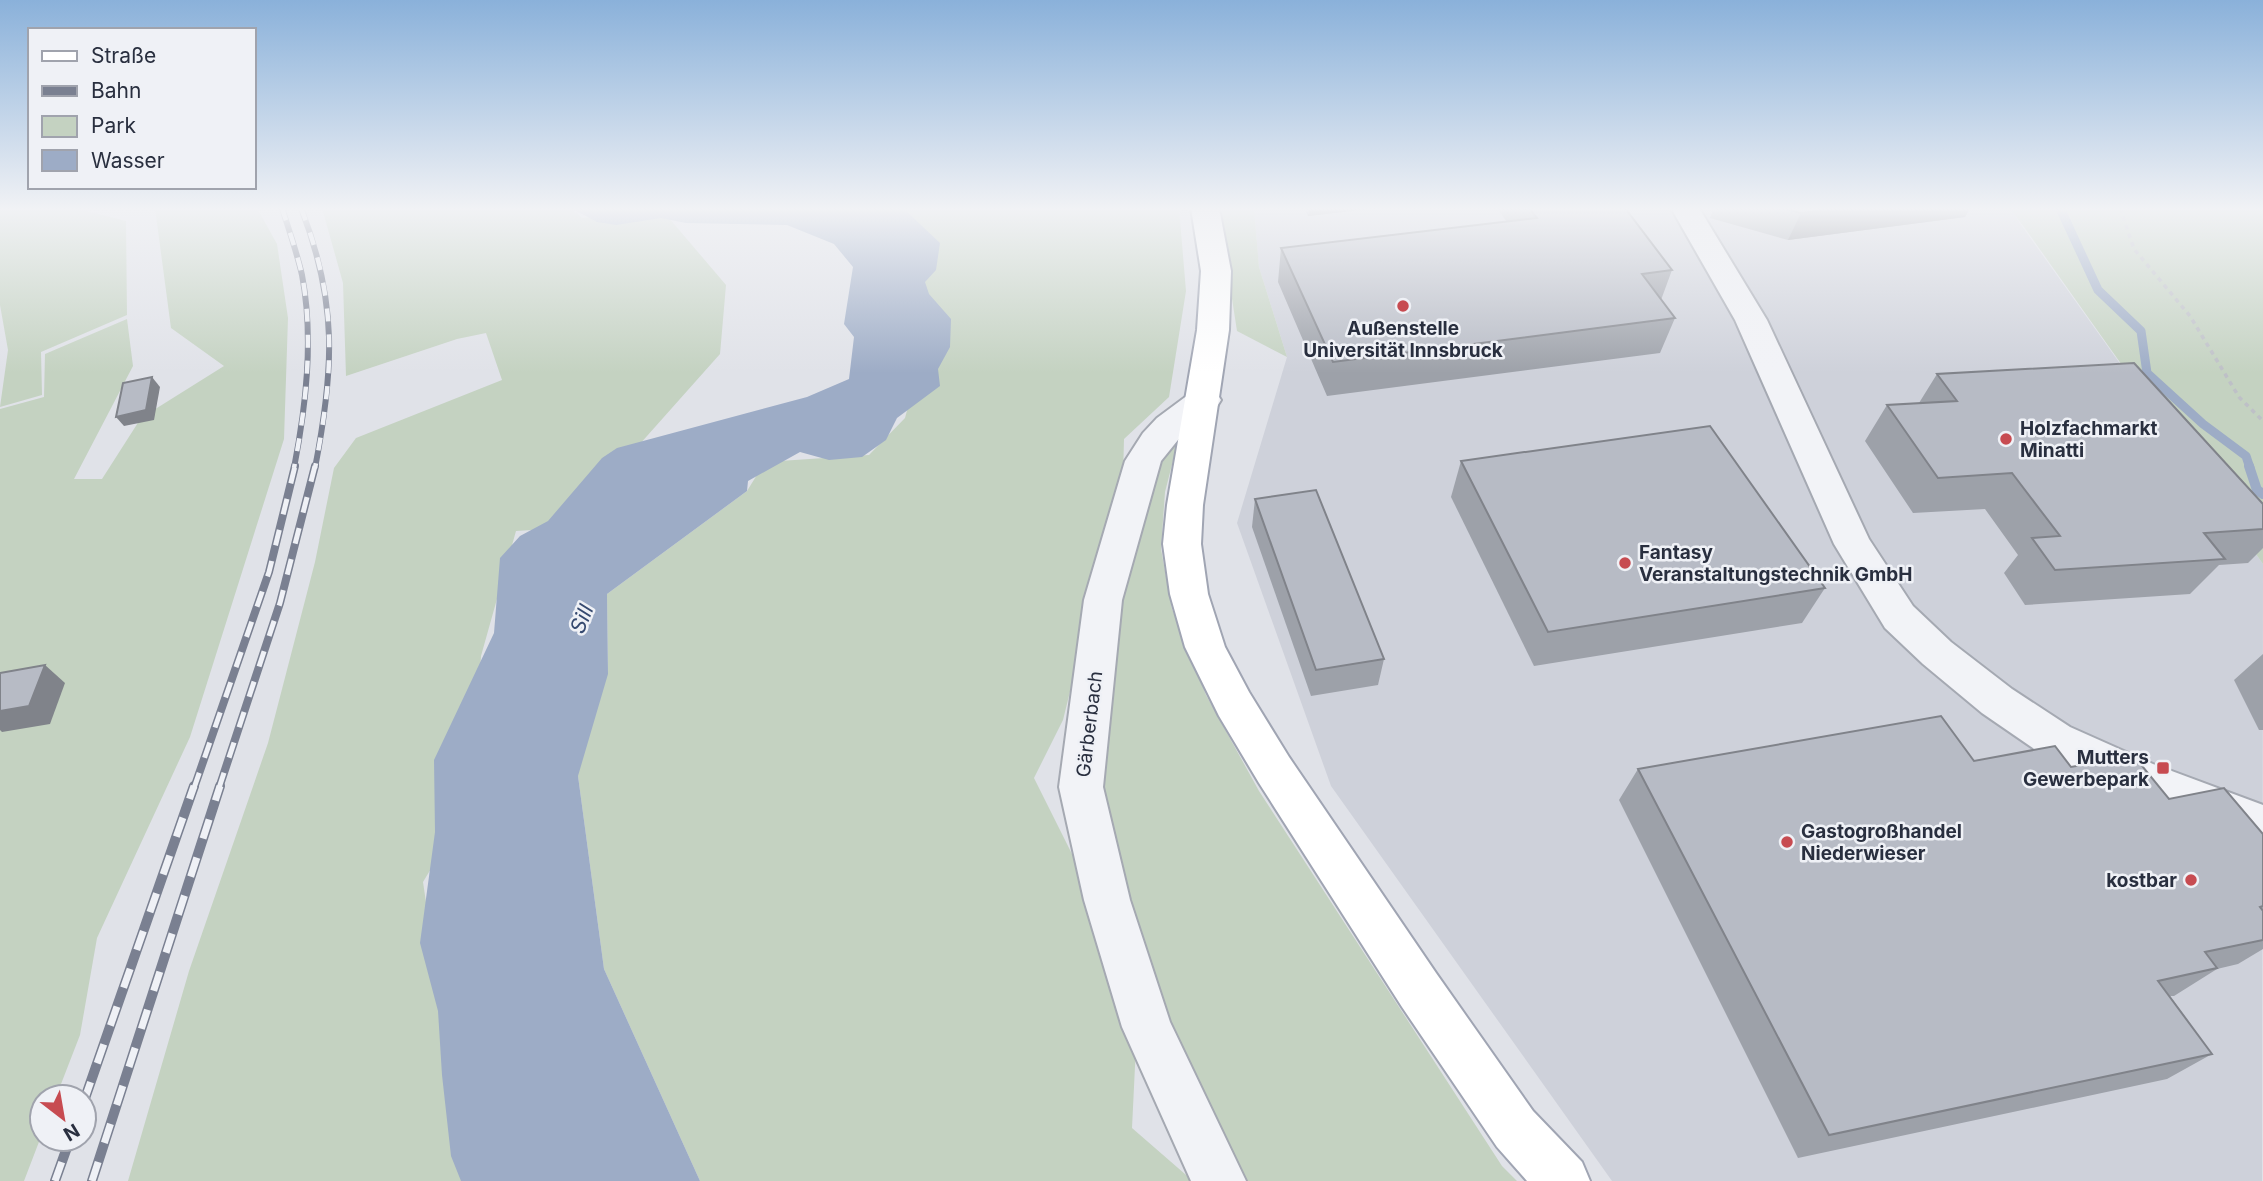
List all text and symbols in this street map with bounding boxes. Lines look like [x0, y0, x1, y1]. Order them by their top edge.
legend [28, 28, 256, 189]
text: Straße [91, 43, 156, 68]
text: Bahn [91, 78, 141, 103]
text: Park [91, 113, 136, 138]
text: Wasser [91, 148, 165, 173]
marker: Außenstelle Universität Innsbruck [1395, 298, 1411, 314]
place label: Außenstelle Universität Innsbruck [1303, 317, 1503, 362]
place label: Holzfachmarkt Minatti [2020, 417, 2158, 462]
marker: Holzfachmarkt Minatti [1998, 431, 2014, 447]
place label: Fantasy Veranstaltungstechnik GmbH [1639, 541, 1912, 586]
marker: Fantasy Veranstaltungstechnik GmbH [1617, 555, 1633, 571]
water label: Sill [565, 600, 599, 637]
street label: Gärberbach [1072, 670, 1107, 779]
place label: Mutters Gewerbepark [2023, 746, 2149, 791]
marker: Mutters Gewerbepark [2155, 760, 2171, 776]
place label: Gastogroßhandel Niederwieser [1801, 820, 1962, 865]
marker: Gastogroßhandel Niederwieser [1779, 834, 1795, 850]
place label: kostbar [2106, 869, 2177, 892]
marker: kostbar [2183, 872, 2199, 888]
north arrow [28, 1083, 98, 1153]
text: N [59, 1119, 84, 1146]

